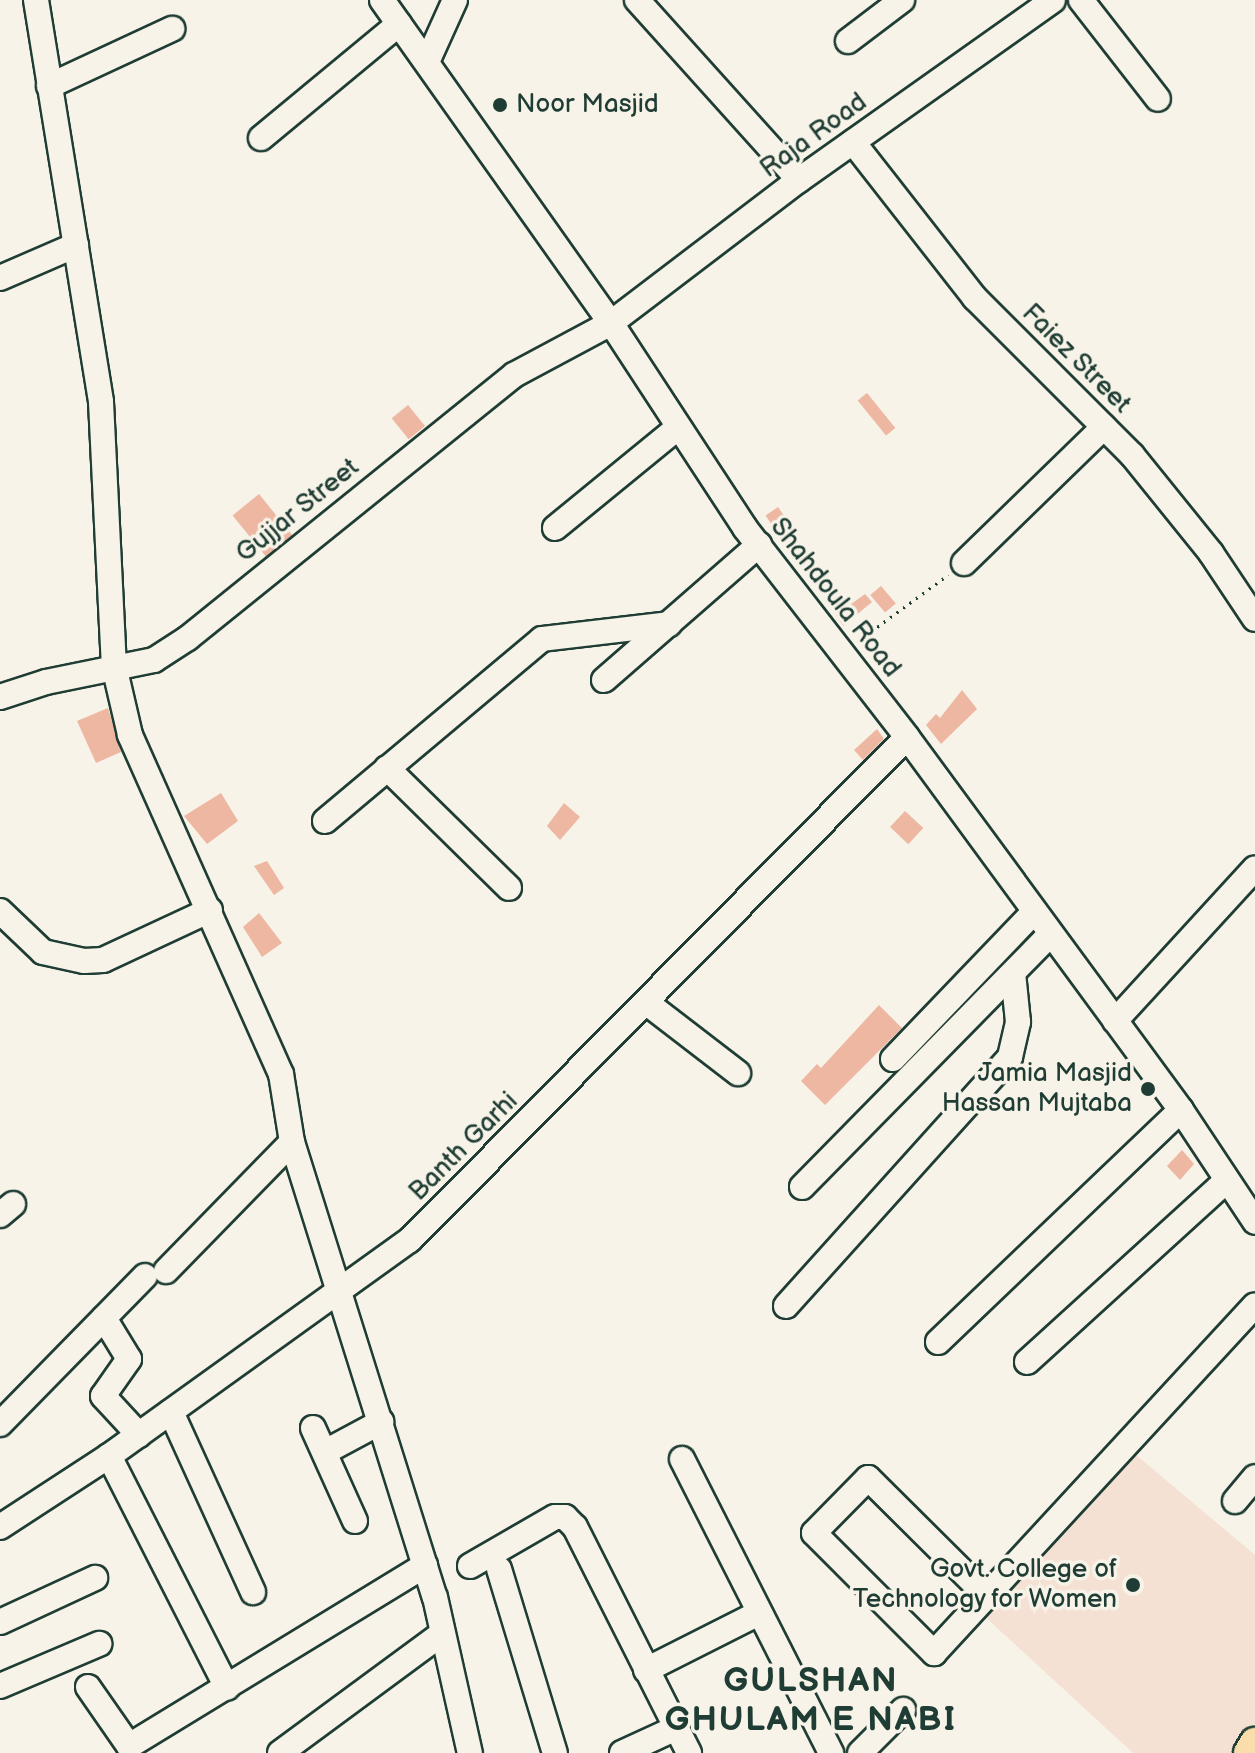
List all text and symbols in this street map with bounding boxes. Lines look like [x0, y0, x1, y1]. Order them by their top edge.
street label: Raja Road [755, 87, 873, 185]
place label: Noor Masjid [516, 89, 659, 121]
marker: Noor Masjid [491, 96, 509, 114]
street label: Faiez Street [1015, 298, 1137, 420]
street label: Gujjar Street [230, 452, 366, 570]
street label: Shahdoula Road [763, 512, 907, 684]
place label: Jamia Masjid Hassan Mujtaba [942, 1058, 1132, 1120]
marker: Jamia Masjid Hassan Mujtaba [1139, 1080, 1157, 1098]
street label: Banth Garhi [403, 1086, 525, 1208]
place label: Govt. College of Technology for Women [850, 1554, 1117, 1616]
marker: Govt. College of Technology for Women [1124, 1576, 1142, 1594]
district label: GULSHAN GHULAM E NABI [665, 1660, 957, 1740]

